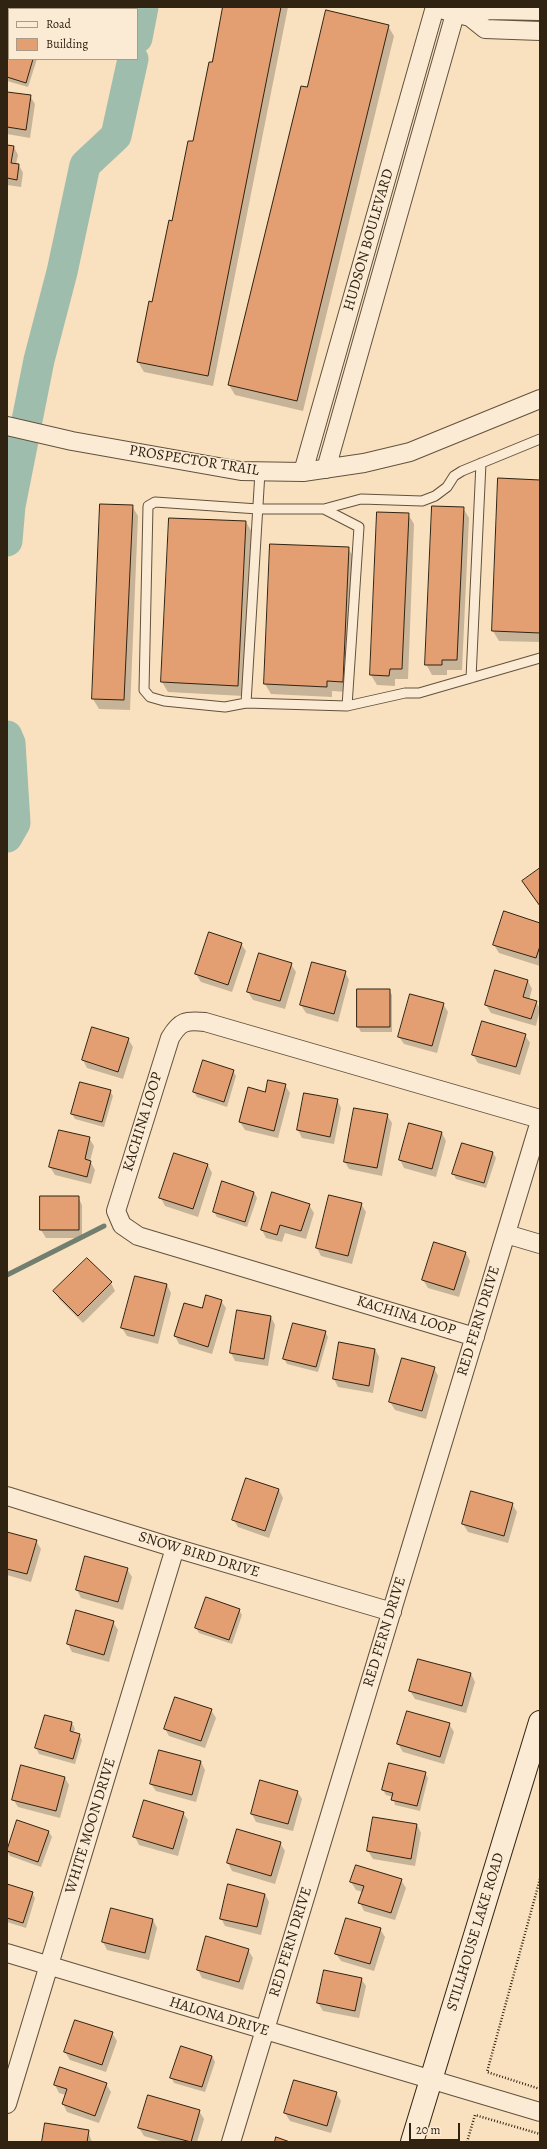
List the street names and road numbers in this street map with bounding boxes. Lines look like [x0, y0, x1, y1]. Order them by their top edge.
street label: HUDSON BOULEVARD [340, 167, 398, 313]
street label: PROSPECTOR TRAIL [128, 442, 260, 480]
street label: KACHINA LOOP [119, 1070, 167, 1174]
street label: RED FERN DRIVE [454, 1264, 504, 1378]
street label: KACHINA LOOP [354, 1292, 458, 1340]
street label: SNOW BIRD DRIVE [136, 1528, 262, 1582]
street label: RED FERN DRIVE [360, 1575, 410, 1689]
street label: WHITE MOON DRIVE [62, 1756, 120, 1896]
street label: STILLHOUSE LAKE ROAD [443, 1851, 509, 2013]
street label: RED FERN DRIVE [266, 1885, 316, 1999]
street label: HALONA DRIVE [167, 1993, 271, 2041]

